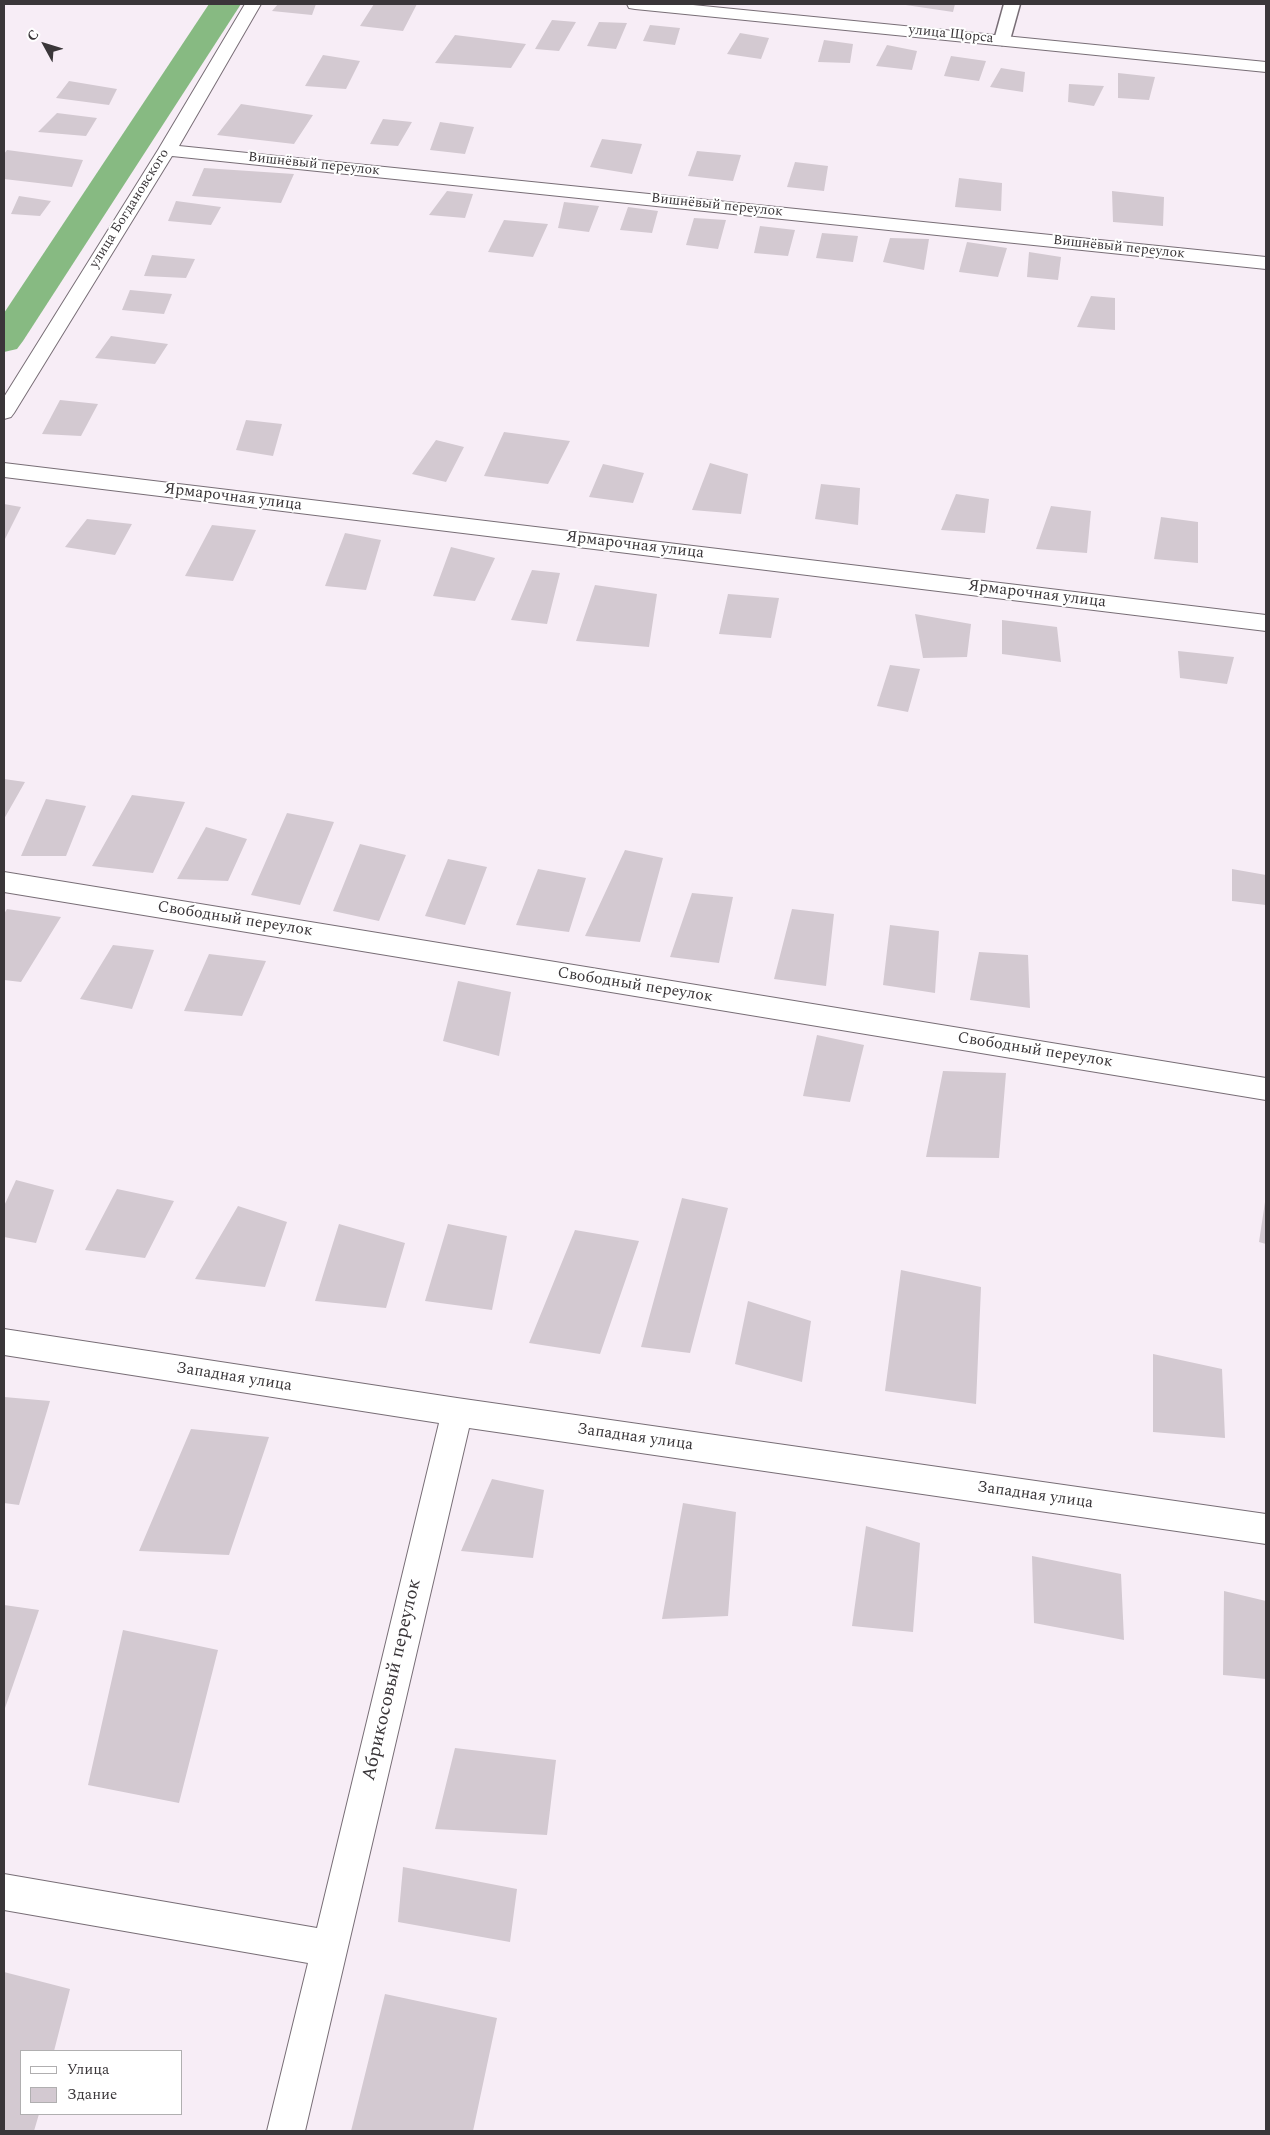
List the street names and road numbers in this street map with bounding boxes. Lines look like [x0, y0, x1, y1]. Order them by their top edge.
street label: улица Щорса [908, 22, 994, 48]
street label: улица Богдановского [86, 146, 174, 272]
street label: Вишнёвый переулок [247, 150, 381, 180]
street label: Вишнёвый переулок [650, 191, 784, 221]
street label: Вишнёвый переулок [1052, 233, 1186, 263]
street label: Ярмарочная улица [163, 480, 303, 516]
street label: Ярмарочная улица [565, 528, 705, 564]
street label: Ярмарочная улица [967, 577, 1107, 613]
street label: Свободный переулок [156, 898, 314, 942]
street label: Свободный переулок [556, 964, 714, 1008]
street label: Свободный переулок [956, 1029, 1114, 1073]
street label: Западная улица [175, 1359, 293, 1397]
street label: Западная улица [576, 1420, 694, 1456]
street label: Западная улица [976, 1478, 1094, 1514]
street label: Абрикосовый переулок [359, 1577, 427, 1783]

